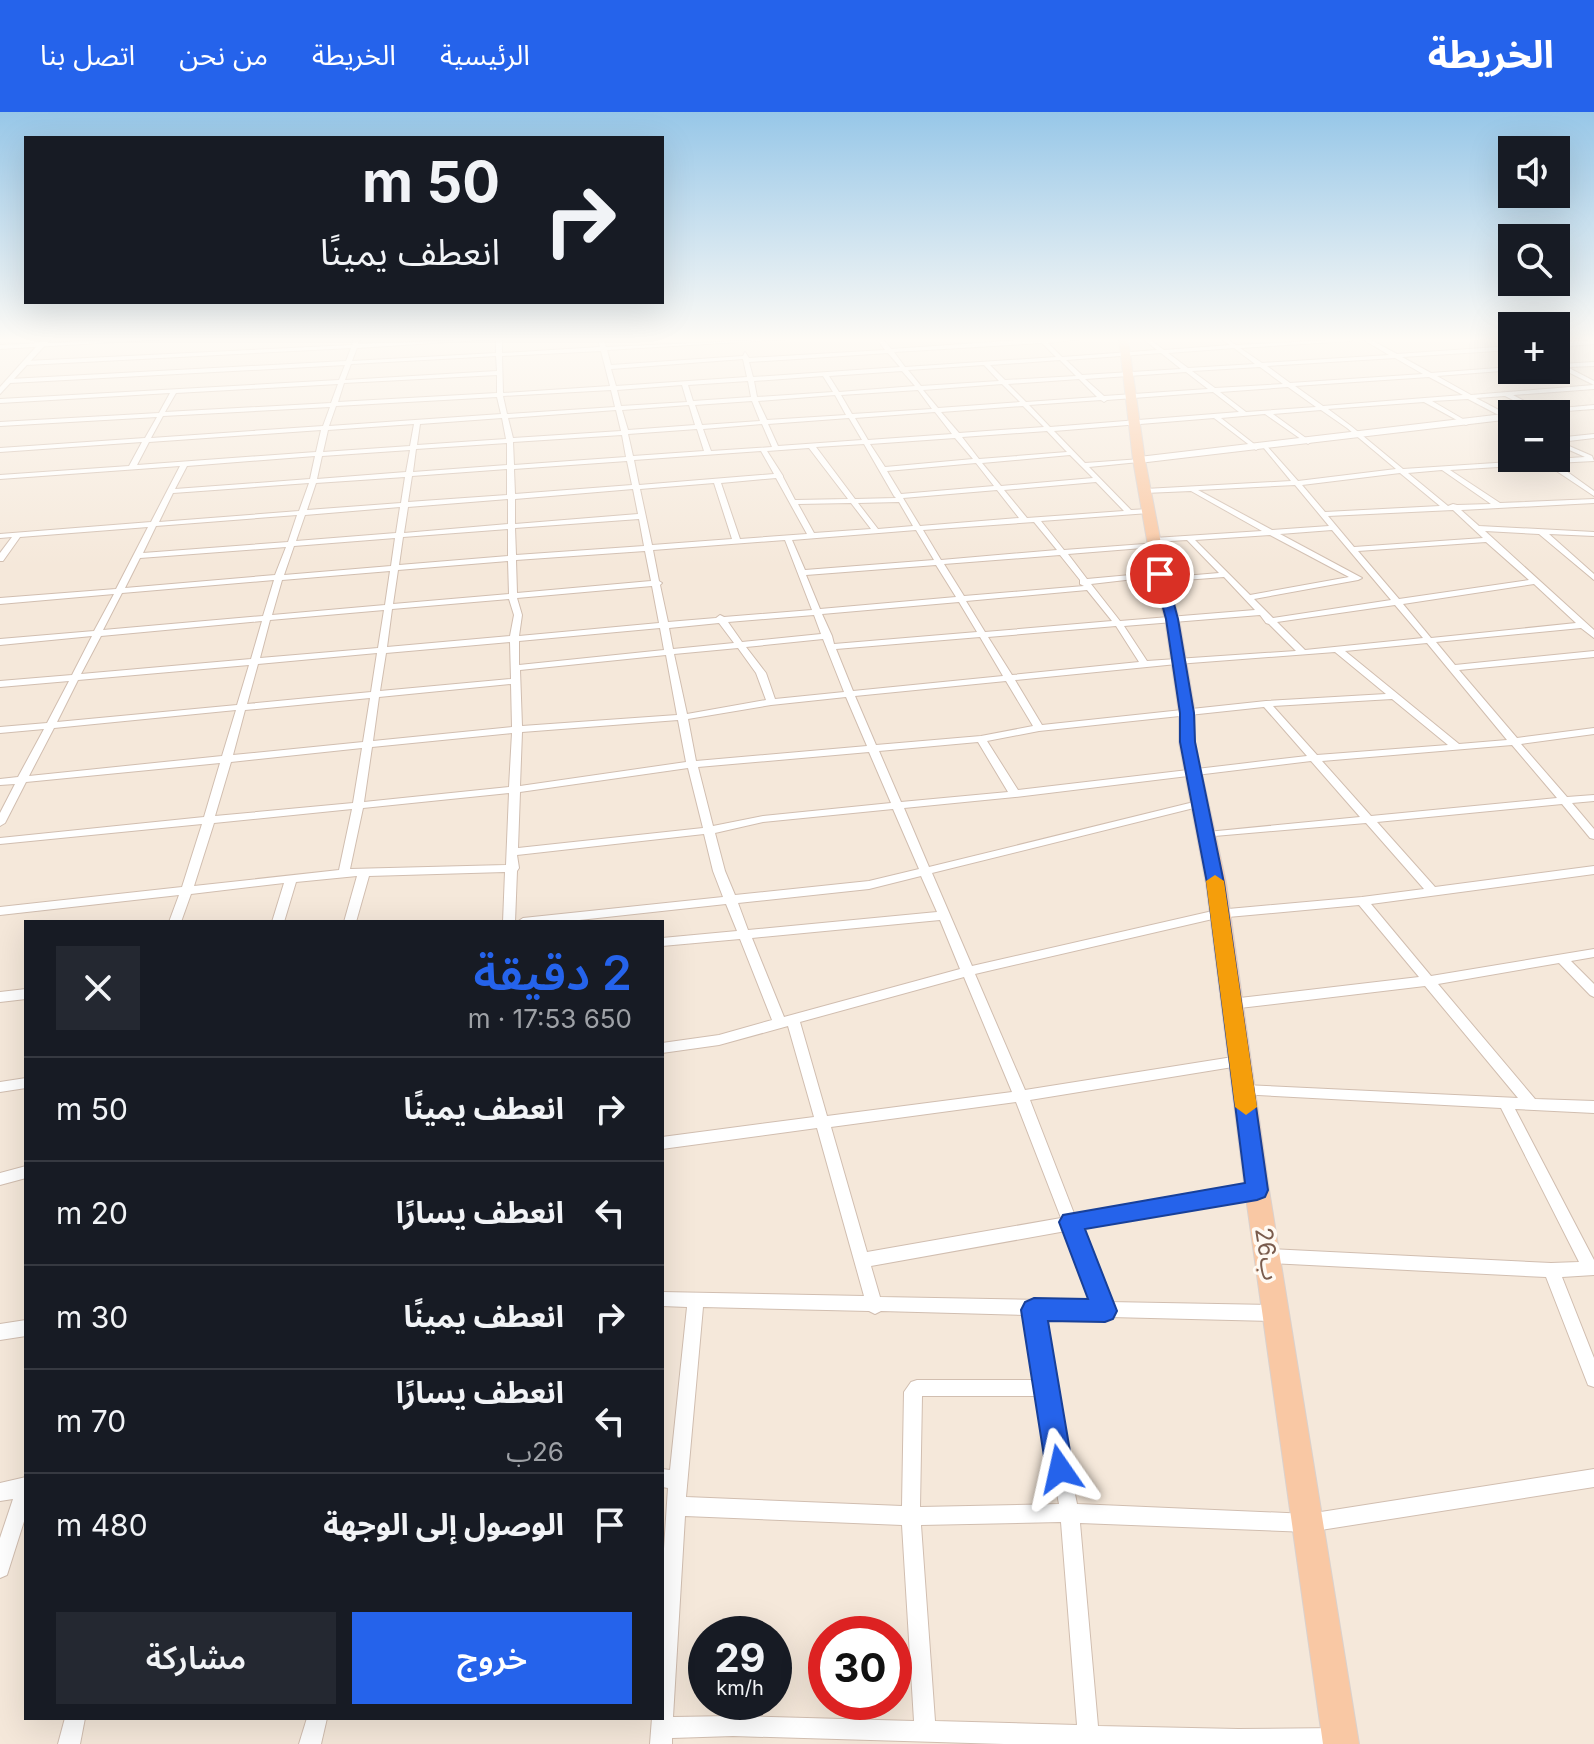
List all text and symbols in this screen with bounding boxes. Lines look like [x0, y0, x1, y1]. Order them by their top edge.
text: الخريطة [1428, 31, 1554, 77]
text: اتصل بنا [40, 38, 135, 72]
text: من نحن [179, 38, 268, 72]
text: الخريطة [312, 38, 396, 72]
text: الرئيسية [440, 38, 530, 72]
map controls [1498, 136, 1570, 472]
button: sound [1498, 136, 1570, 208]
text: 50 m [362, 148, 500, 216]
icon: right [528, 168, 632, 272]
button: search [1498, 224, 1570, 296]
text: انعطف يمينًا [320, 230, 500, 274]
button: + [1498, 312, 1570, 384]
button: − [1498, 400, 1570, 472]
pin [1126, 540, 1194, 608]
icon: arrive [1138, 552, 1182, 596]
text: 2 دقيقة [474, 943, 632, 1002]
button: close [56, 946, 140, 1030]
text: 650 m · 17:53 [468, 1003, 632, 1034]
icon: right [588, 1087, 632, 1131]
text: انعطف يمينًا [404, 1090, 564, 1126]
text: 50 m [56, 1091, 128, 1127]
icon: left [588, 1191, 632, 1235]
text: انعطف يسارًا [396, 1194, 564, 1230]
text: 20 m [56, 1195, 128, 1231]
street label: 26ب [1249, 1225, 1286, 1283]
icon: right [588, 1295, 632, 1339]
text: انعطف يمينًا [404, 1298, 564, 1334]
text: 30 m [56, 1299, 128, 1335]
text: انعطف يسارًا [396, 1374, 564, 1410]
icon: left [588, 1399, 632, 1443]
text: 70 m [56, 1403, 126, 1439]
position arrow [1018, 1427, 1102, 1511]
text: 26ب [506, 1436, 564, 1467]
icon: arrive [588, 1503, 632, 1547]
text: الوصول إلى الوجهة [323, 1506, 564, 1542]
text: 480 m [56, 1507, 148, 1543]
button: مشاركة [56, 1612, 336, 1704]
button: خروج [352, 1612, 632, 1704]
speed limit sign: 30 [808, 1616, 912, 1720]
text: 29 [714, 1633, 766, 1682]
text: km/h [716, 1676, 764, 1700]

